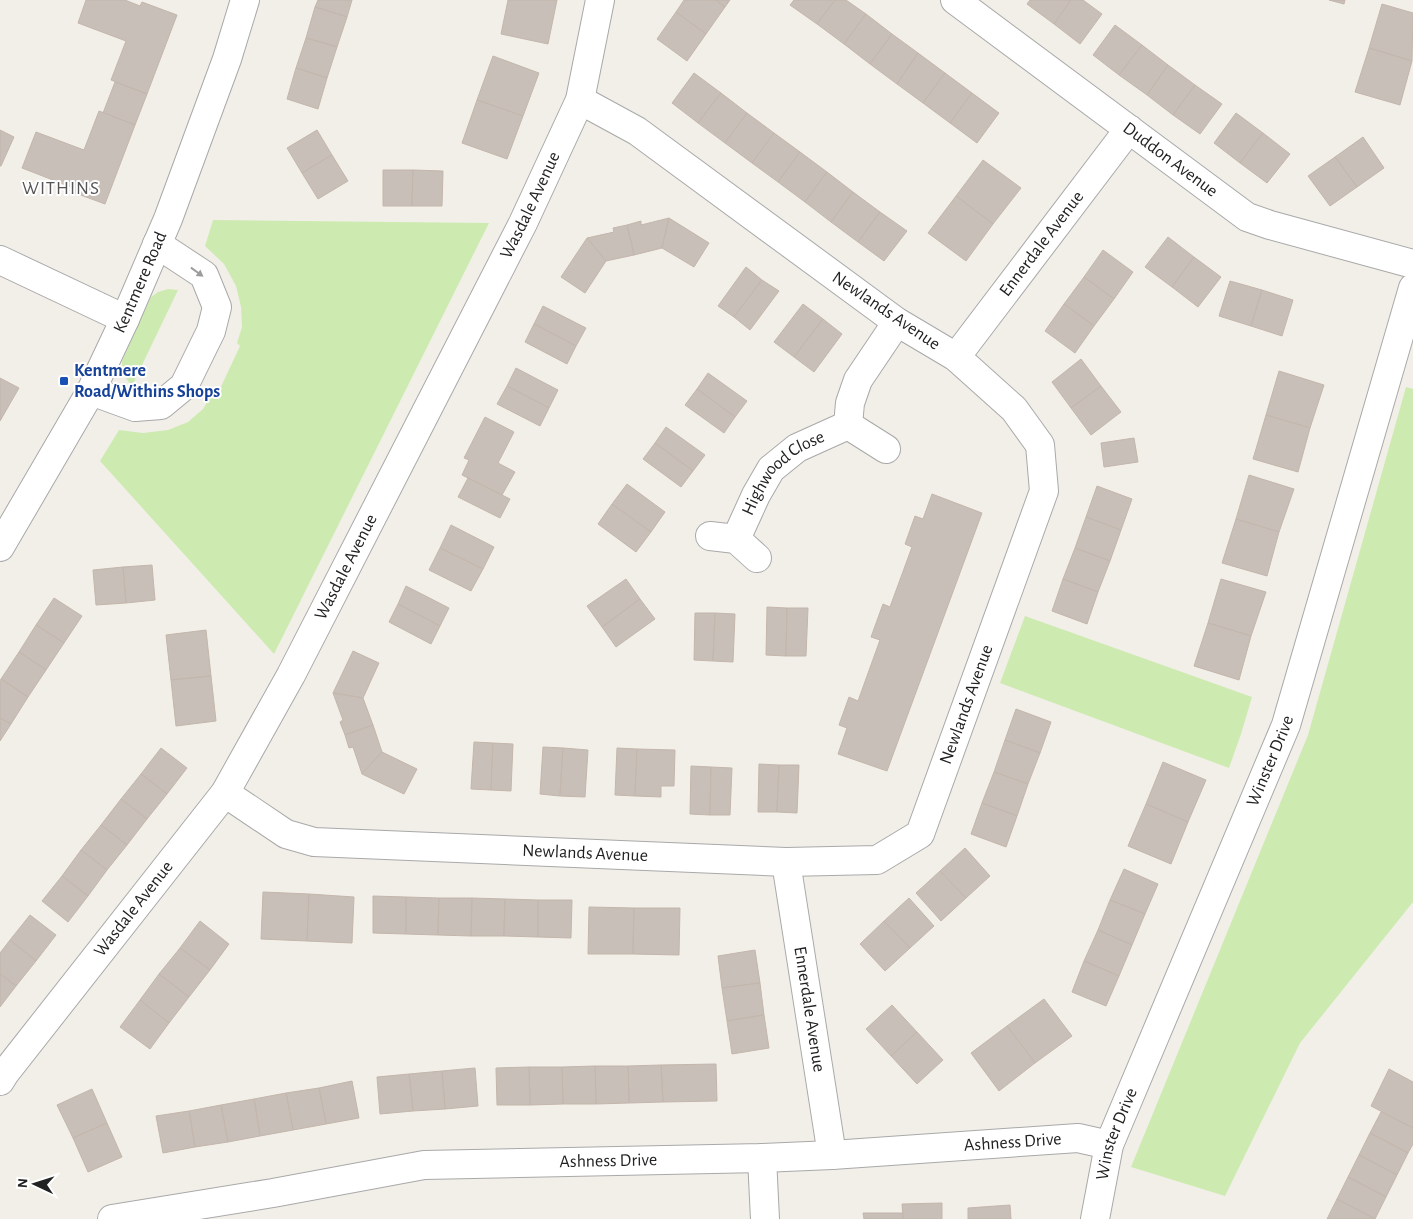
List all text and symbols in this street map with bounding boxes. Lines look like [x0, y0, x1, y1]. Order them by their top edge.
street label: Duddon Avenue [1119, 119, 1221, 201]
street label: Wasdale Avenue [497, 149, 564, 262]
district label: WITHINS [22, 179, 100, 198]
street label: Ennerdale Avenue [996, 188, 1087, 300]
street label: Kentmere Road [111, 229, 170, 336]
one-way arrow [190, 266, 203, 277]
street label: Newlands Avenue [829, 268, 943, 354]
place label: Kentmere Road/Withins Shops [74, 362, 220, 401]
marker: Kentmere Road/Withins Shops [58, 375, 70, 387]
street label: Highwood Close [739, 428, 827, 518]
street label: Wasdale Avenue [312, 511, 381, 623]
street label: Newlands Avenue [937, 642, 997, 767]
street label: Winster Drive [1244, 714, 1297, 809]
street label: Newlands Avenue [522, 842, 648, 865]
street label: Wasdale Avenue [91, 858, 177, 960]
street label: Ennerdale Avenue [790, 945, 828, 1073]
street label: Winster Drive [1094, 1085, 1141, 1182]
street label: Ashness Drive [963, 1130, 1062, 1155]
street label: Ashness Drive [559, 1151, 657, 1171]
north arrow [10, 1159, 60, 1209]
text: N [16, 1178, 30, 1189]

